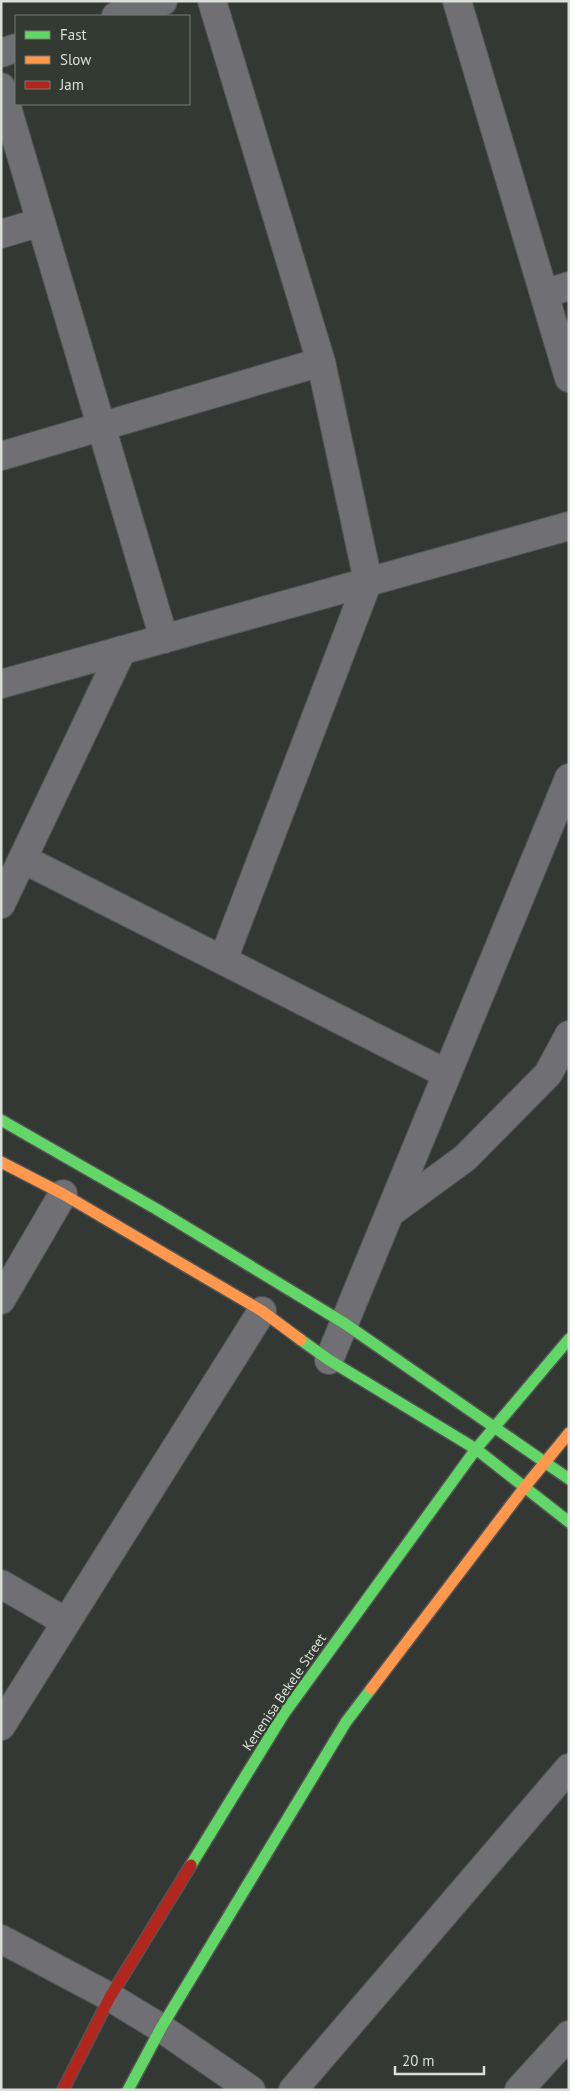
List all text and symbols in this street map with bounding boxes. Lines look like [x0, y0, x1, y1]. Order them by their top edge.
legend [15, 15, 190, 105]
text: Fast [60, 25, 87, 44]
text: Slow [60, 50, 91, 69]
text: Jam [59, 75, 84, 94]
street label: Kenenisa Bekele Street [238, 1630, 330, 1754]
scale bar [395, 2044, 484, 2076]
text: 20 m [402, 2051, 435, 2070]

